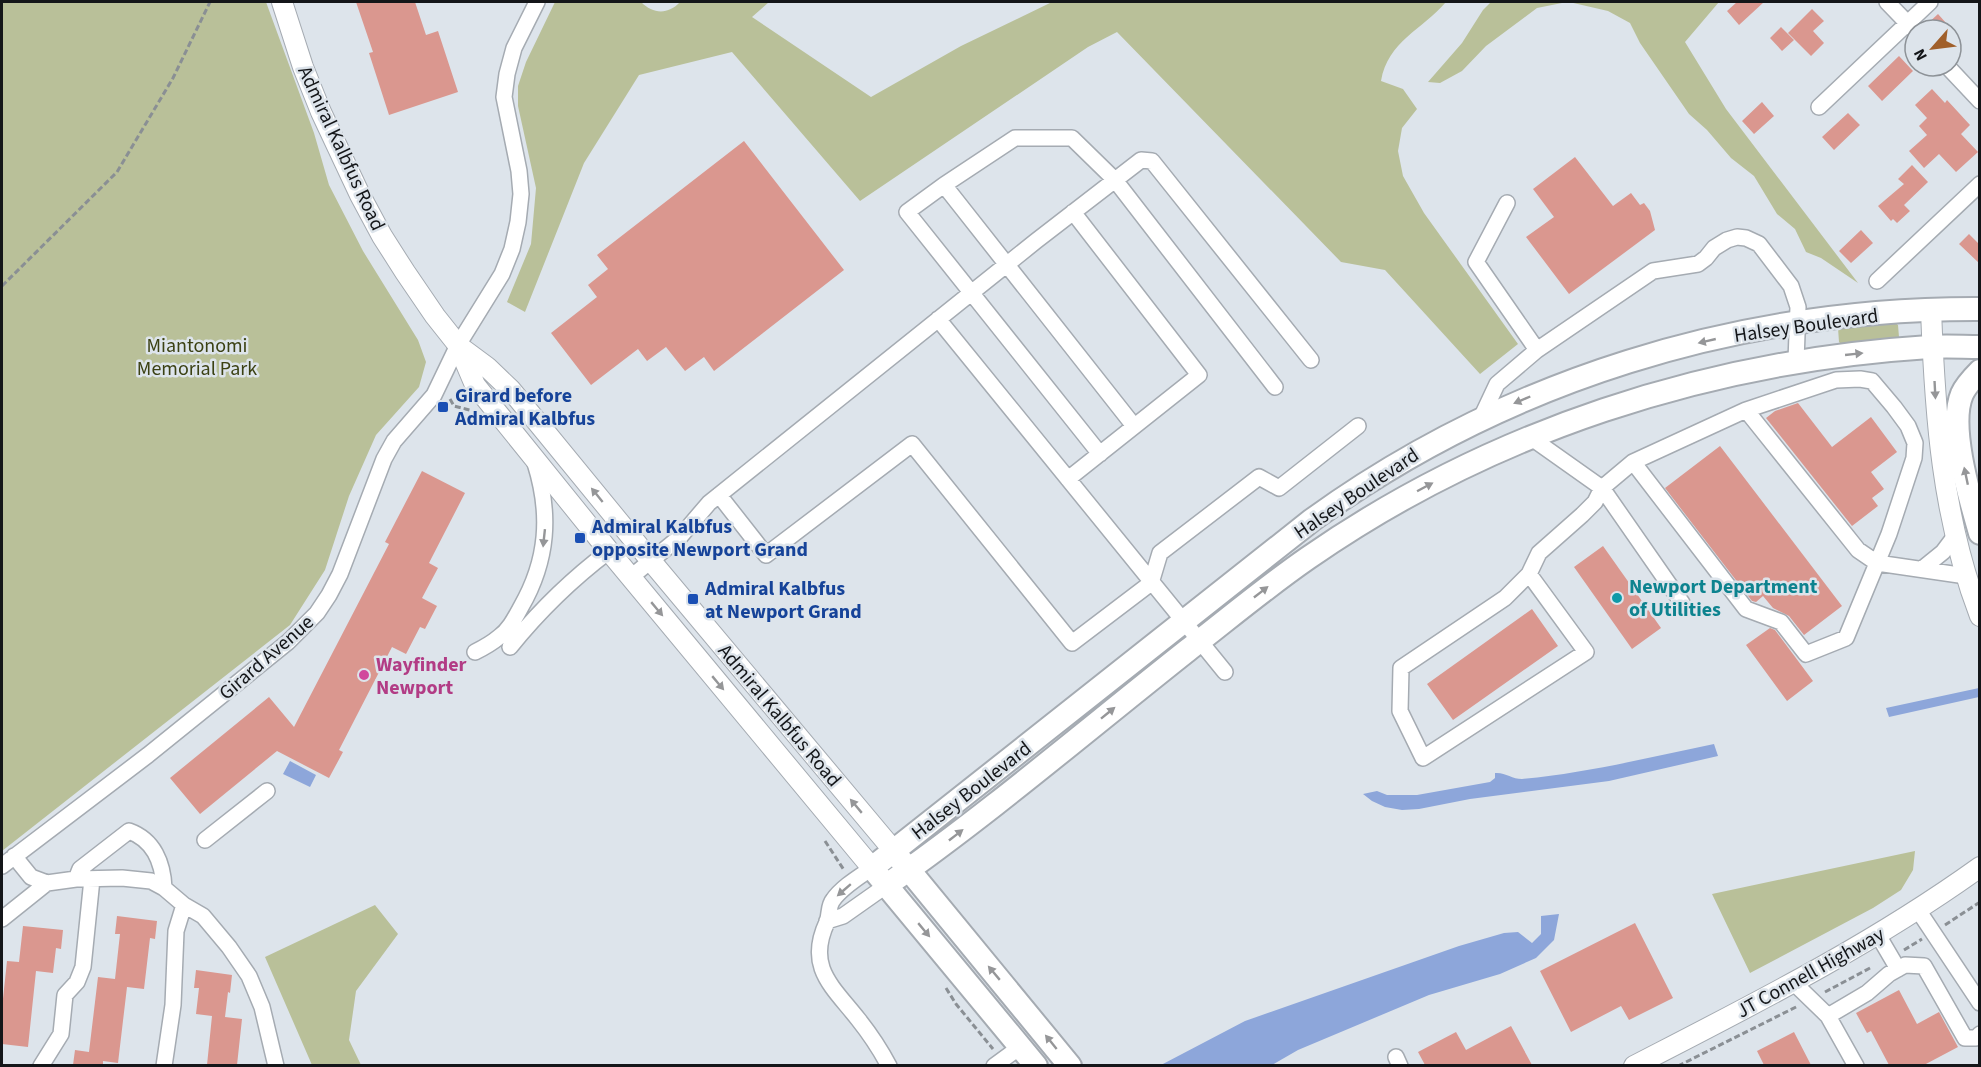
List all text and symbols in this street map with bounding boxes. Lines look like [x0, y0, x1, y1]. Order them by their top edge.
north arrow [1903, 18, 1963, 78]
text: N [1908, 45, 1933, 64]
street label: Admiral Kalbfus Road [291, 61, 392, 235]
street label: Halsey Boulevard [1732, 302, 1880, 350]
park label: Miantonomi Memorial Park [137, 332, 257, 383]
one-way arrow [1698, 336, 1717, 346]
one-way arrow [1845, 349, 1864, 358]
one-way arrow [1930, 380, 1940, 399]
place label: Girard before Admiral Kalbfus [454, 382, 595, 433]
one-way arrow [1512, 395, 1530, 405]
marker: Girard before Admiral Kalbfus [436, 400, 450, 414]
street label: Halsey Boulevard [1288, 442, 1425, 546]
one-way arrow [1961, 467, 1970, 486]
one-way arrow [1416, 482, 1433, 492]
one-way arrow [591, 488, 604, 503]
place label: Admiral Kalbfus opposite Newport Grand [591, 513, 808, 564]
one-way arrow [539, 529, 549, 548]
marker: Admiral Kalbfus opposite Newport Grand [573, 531, 587, 545]
place label: Newport Department of Utilities [1629, 573, 1818, 624]
place label: Admiral Kalbfus at Newport Grand [704, 575, 862, 626]
one-way arrow [1253, 586, 1269, 599]
marker: Newport Department of Utilities [1610, 591, 1624, 605]
marker: Admiral Kalbfus at Newport Grand [686, 592, 700, 606]
one-way arrow [650, 601, 663, 616]
street label: Girard Avenue [213, 609, 320, 707]
street label: Admiral Kalbfus Road [711, 638, 847, 793]
place label: Wayfinder Newport [376, 651, 467, 702]
marker: Wayfinder Newport [357, 668, 371, 682]
one-way arrow [711, 675, 724, 690]
one-way arrow [1100, 707, 1116, 720]
street label: Halsey Boulevard [906, 735, 1038, 847]
one-way arrow [850, 798, 863, 814]
one-way arrow [948, 829, 963, 841]
one-way arrow [836, 883, 851, 897]
street label: JT Connell Highway [1732, 920, 1890, 1025]
one-way arrow [917, 922, 930, 937]
one-way arrow [988, 965, 1001, 981]
one-way arrow [1045, 1035, 1058, 1050]

